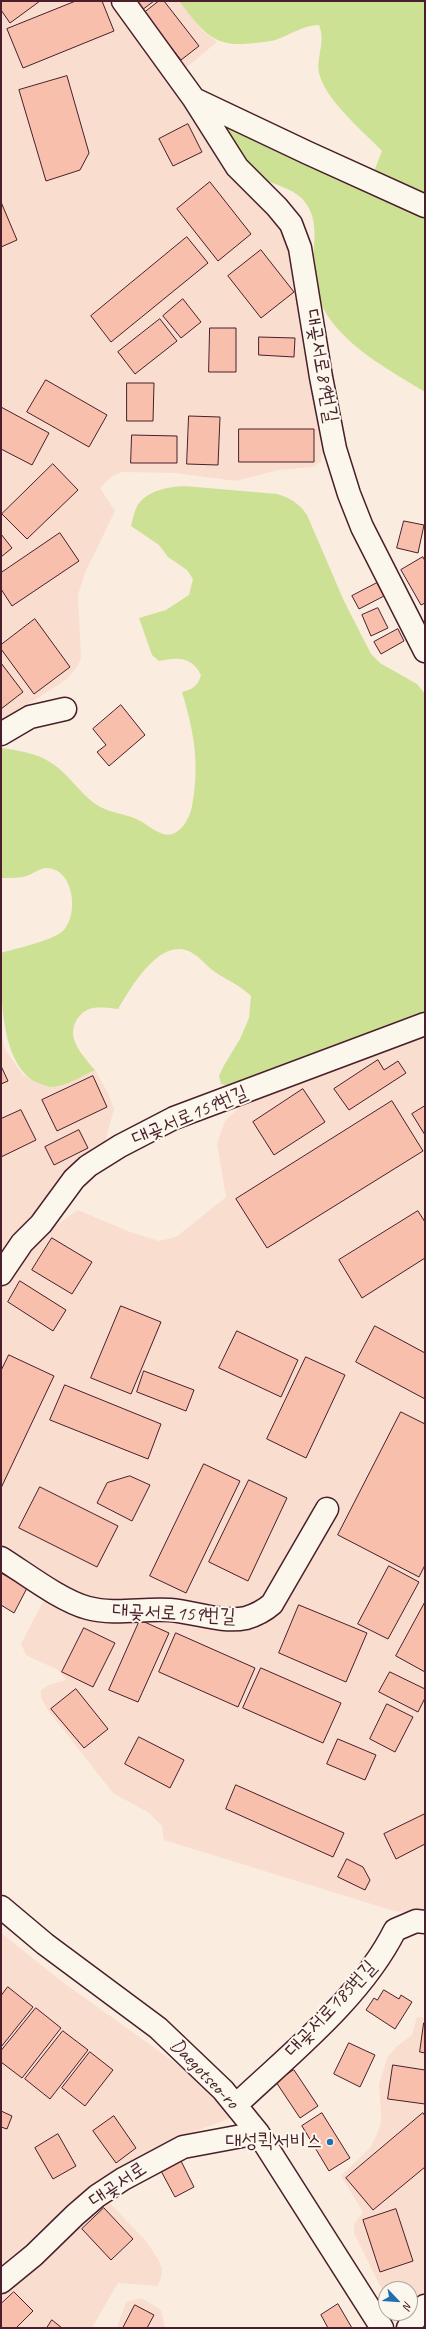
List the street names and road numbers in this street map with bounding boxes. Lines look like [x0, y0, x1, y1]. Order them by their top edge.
street label: 대곶서로89번길 [299, 308, 343, 424]
street label: 대곶서로159번길 [128, 1081, 252, 1151]
street label: 대곶서로159번길 [112, 1599, 236, 1629]
street label: 대곶서로185번길 [280, 1956, 382, 2062]
street label: Daegotseo-ro [165, 2034, 243, 2114]
street label: 대곶서로 [85, 2157, 151, 2213]

